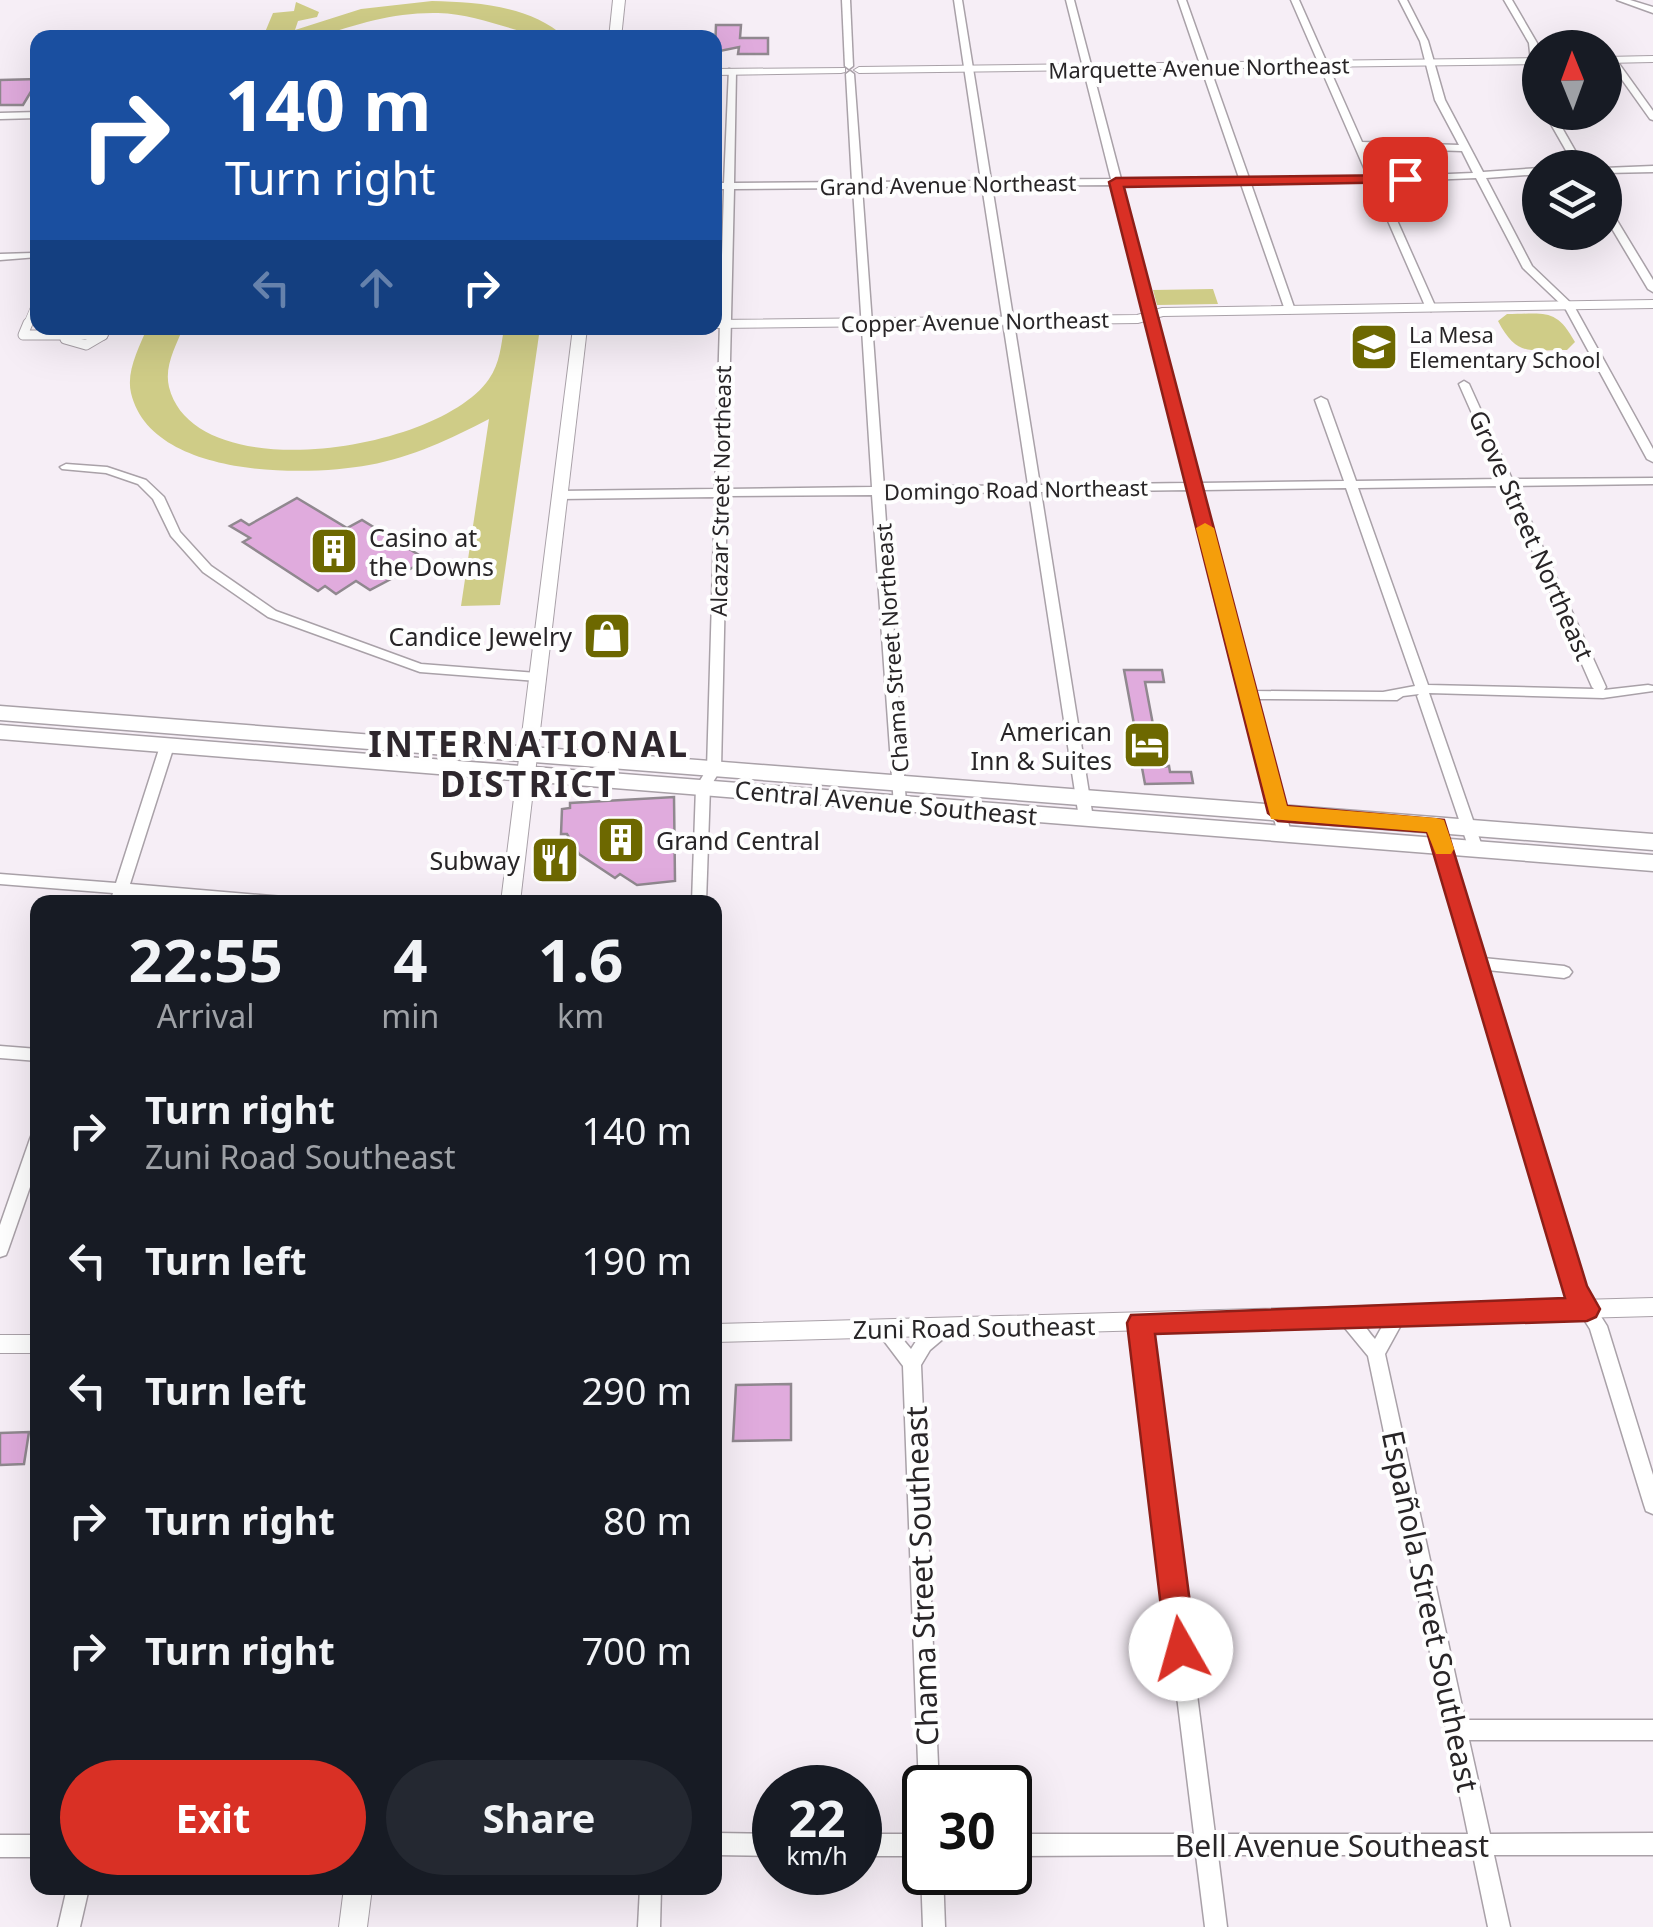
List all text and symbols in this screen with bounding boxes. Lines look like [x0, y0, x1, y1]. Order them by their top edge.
north arrow [1522, 30, 1622, 130]
map controls [1522, 30, 1622, 250]
street label: Marquette Avenue Northeast [1048, 49, 1350, 85]
text: 140 m [225, 56, 432, 152]
icon: right [60, 70, 190, 200]
pin [1363, 137, 1448, 222]
text: Turn right [225, 147, 436, 208]
button: layers [1522, 150, 1622, 250]
icon: arrive [1378, 152, 1433, 207]
street label: Grand Avenue Northeast [819, 167, 1077, 201]
icon: left [244, 260, 299, 315]
icon: ahead [349, 260, 404, 315]
icon: right [454, 260, 509, 315]
street label: Copper Avenue Northeast [841, 304, 1109, 338]
place label: La Mesa Elementary School [1409, 319, 1601, 374]
school or university icon: La Mesa Elementary School [1348, 321, 1400, 373]
street label: Alcazar Street Northeast [703, 365, 737, 617]
street label: Grove Street Northeast [1461, 405, 1603, 665]
street label: Domingo Road Northeast [884, 472, 1148, 506]
place label: Casino at the Downs [369, 520, 494, 583]
street label: Chama Street Northeast [867, 522, 915, 774]
building icon: Casino at the Downs [308, 525, 360, 577]
shop icon: Candice Jewelry [581, 610, 633, 662]
place label: Candice Jewelry [389, 619, 572, 653]
place label: American Inn & Suites [971, 714, 1112, 777]
hotel icon: American Inn & Suites [1121, 719, 1173, 771]
district label: INTERNATIONAL DISTRICT [368, 720, 690, 807]
street label: Central Avenue Southeast [733, 772, 1039, 832]
building icon: Grand Central [595, 814, 647, 866]
place label: Grand Central [656, 823, 820, 857]
restaurant icon: Subway [529, 834, 581, 886]
place label: Subway [430, 843, 520, 877]
text: 22:55 [129, 918, 283, 1000]
text: 4 [393, 918, 427, 1000]
text: 1.6 [538, 918, 623, 1000]
text: Arrival [157, 994, 254, 1037]
text: min [381, 994, 439, 1037]
text: km [557, 994, 604, 1037]
text: Turn right [145, 1083, 335, 1135]
icon: right [60, 1103, 115, 1158]
text: 140 m [581, 1104, 692, 1156]
text: Zuni Road Southeast [145, 1135, 456, 1178]
icon: left [60, 1233, 115, 1288]
text: Turn left [145, 1234, 307, 1286]
text: 190 m [581, 1234, 692, 1286]
street label: Zuni Road Southeast [852, 1308, 1096, 1346]
icon: left [60, 1363, 115, 1418]
text: Turn left [145, 1364, 307, 1416]
text: 290 m [581, 1364, 692, 1416]
street label: Chama Street Southeast [895, 1405, 947, 1747]
street label: Española Street Southeast [1373, 1427, 1489, 1796]
icon: right [60, 1493, 115, 1548]
text: Turn right [145, 1494, 335, 1546]
text: 80 m [603, 1494, 692, 1546]
position arrow [1129, 1597, 1233, 1701]
icon: right [60, 1623, 115, 1678]
text: Turn right [145, 1624, 335, 1676]
text: 700 m [581, 1624, 692, 1676]
button: Exit [60, 1760, 366, 1875]
button: Share [386, 1760, 692, 1875]
speed limit sign: 30 [902, 1765, 1032, 1895]
text: 22 [788, 1784, 846, 1852]
street label: Bell Avenue Southeast [1175, 1825, 1489, 1866]
text: km/h [786, 1838, 848, 1872]

